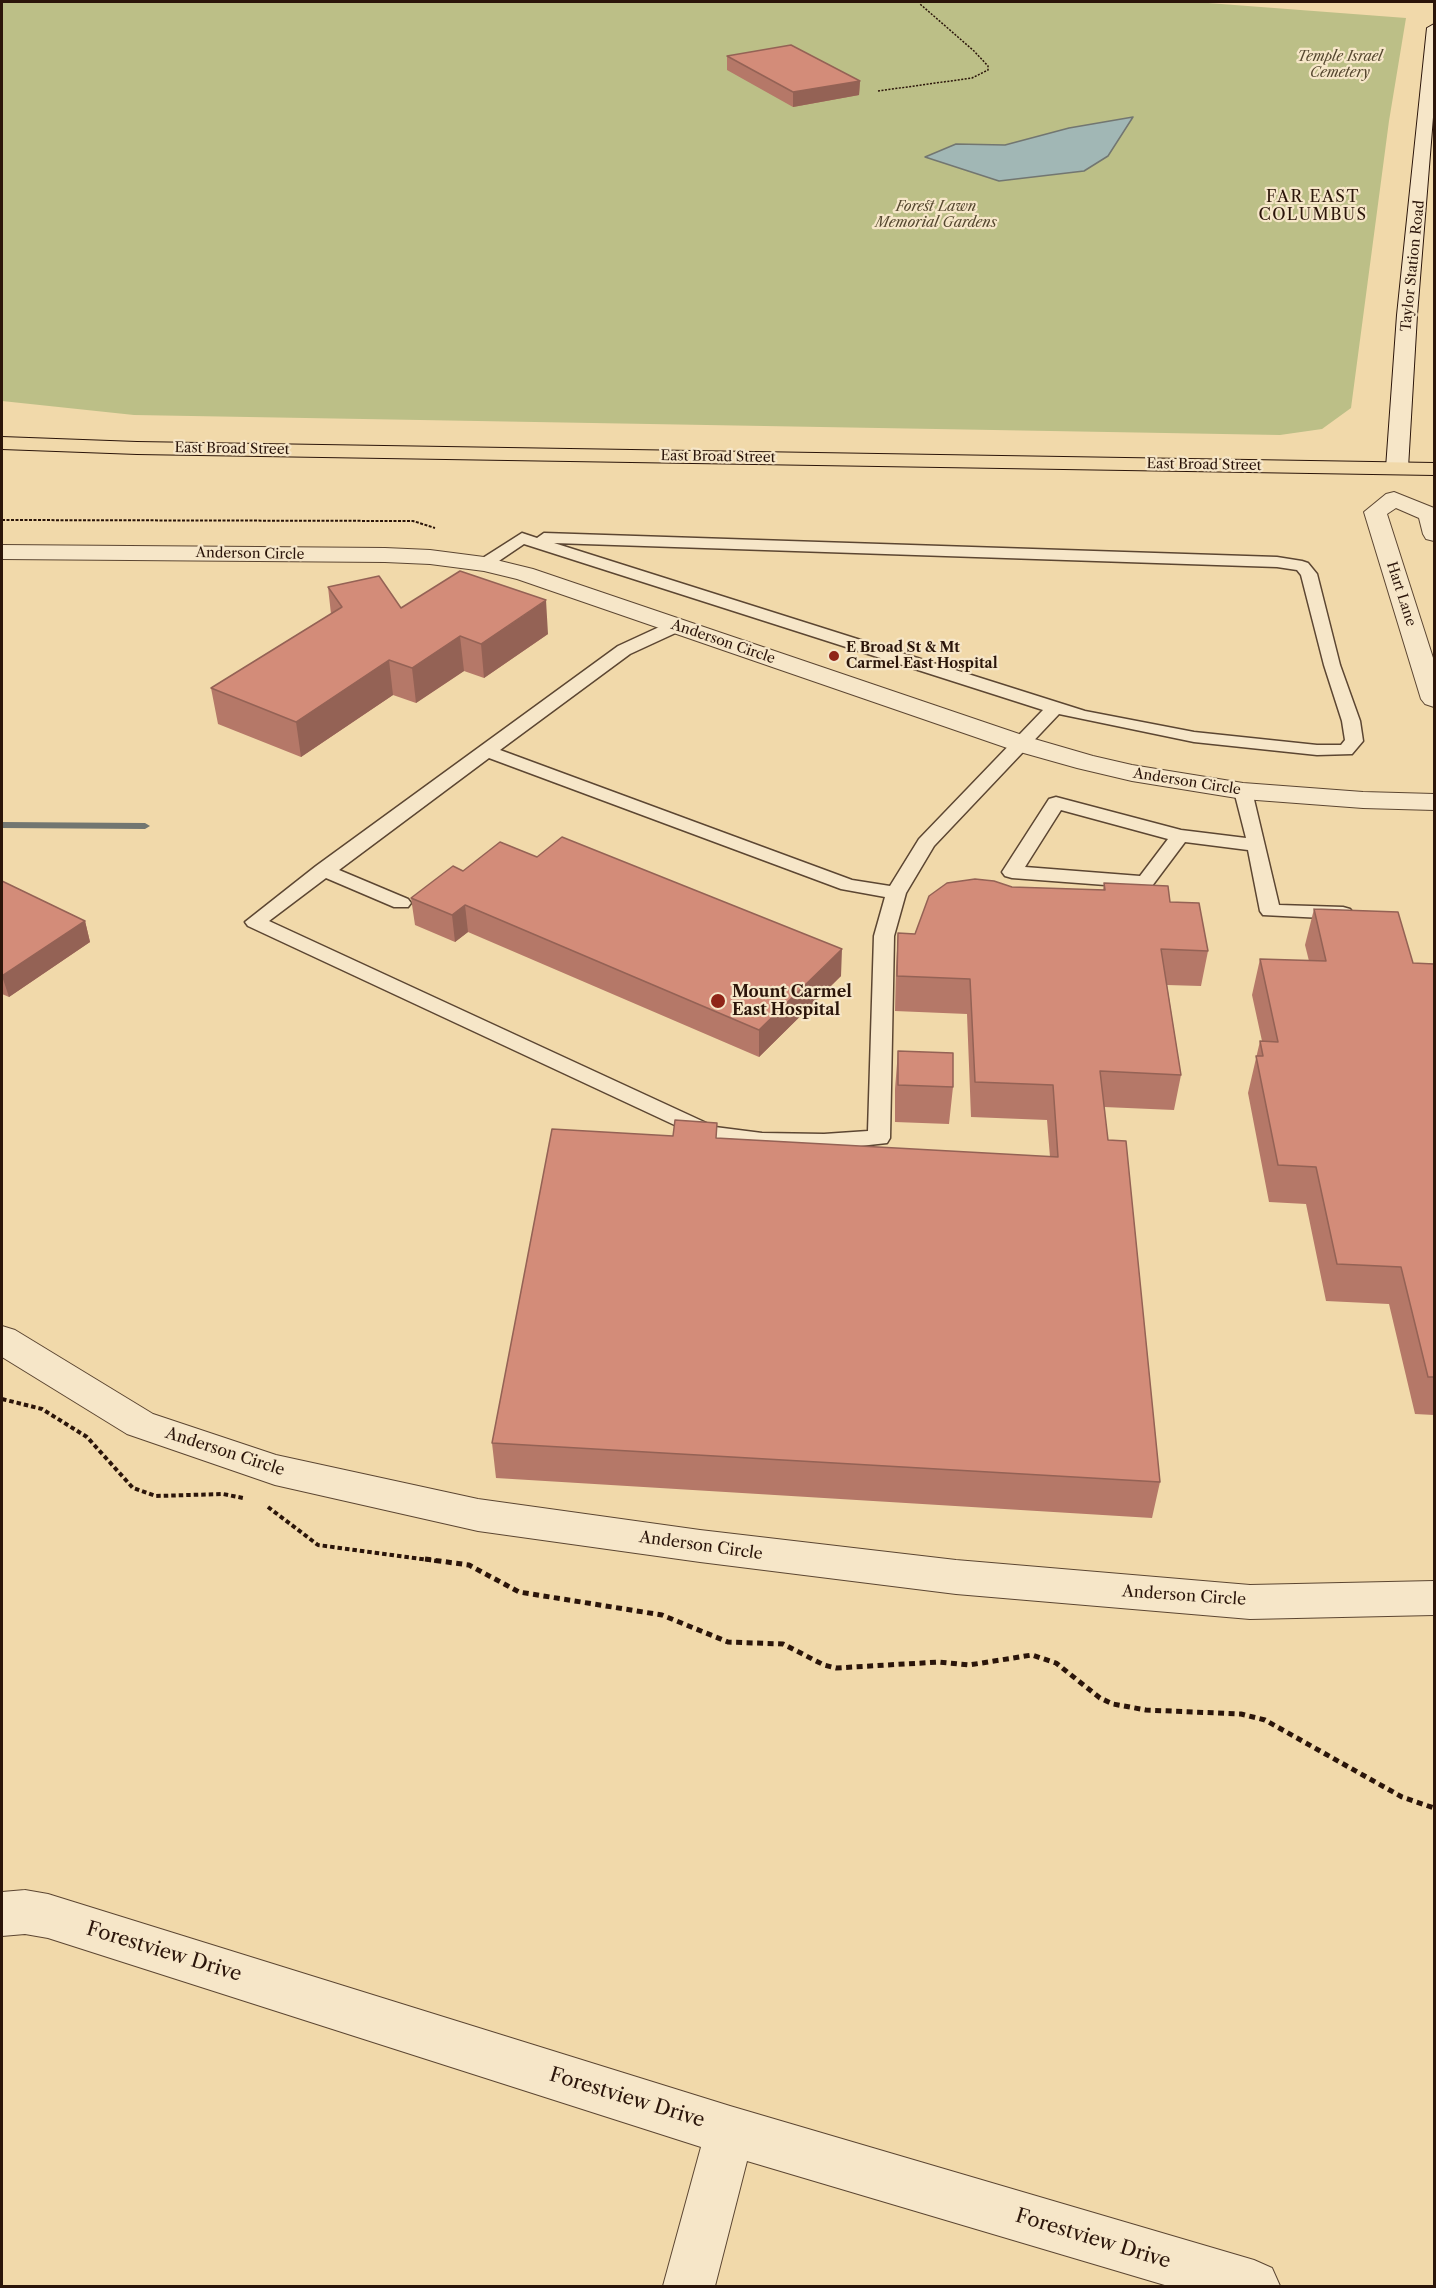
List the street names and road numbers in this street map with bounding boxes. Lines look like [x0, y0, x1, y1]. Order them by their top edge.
street label: Taylor Station Road [1398, 200, 1428, 332]
street label: East Broad Street [174, 440, 290, 458]
street label: East Broad Street [660, 448, 776, 466]
street label: East Broad Street [1146, 456, 1262, 474]
street label: Anderson Circle [196, 545, 304, 563]
street label: Hart Lane [1383, 560, 1419, 628]
street label: Anderson Circle [669, 616, 777, 668]
street label: Anderson Circle [1132, 765, 1242, 799]
street label: Anderson Circle [163, 1424, 287, 1480]
street label: Anderson Circle [638, 1528, 764, 1564]
street label: Anderson Circle [1121, 1582, 1247, 1610]
street label: Forestview Drive [83, 1917, 245, 1987]
street label: Forestview Drive [546, 2063, 708, 2133]
street label: Forestview Drive [1012, 2204, 1174, 2274]

